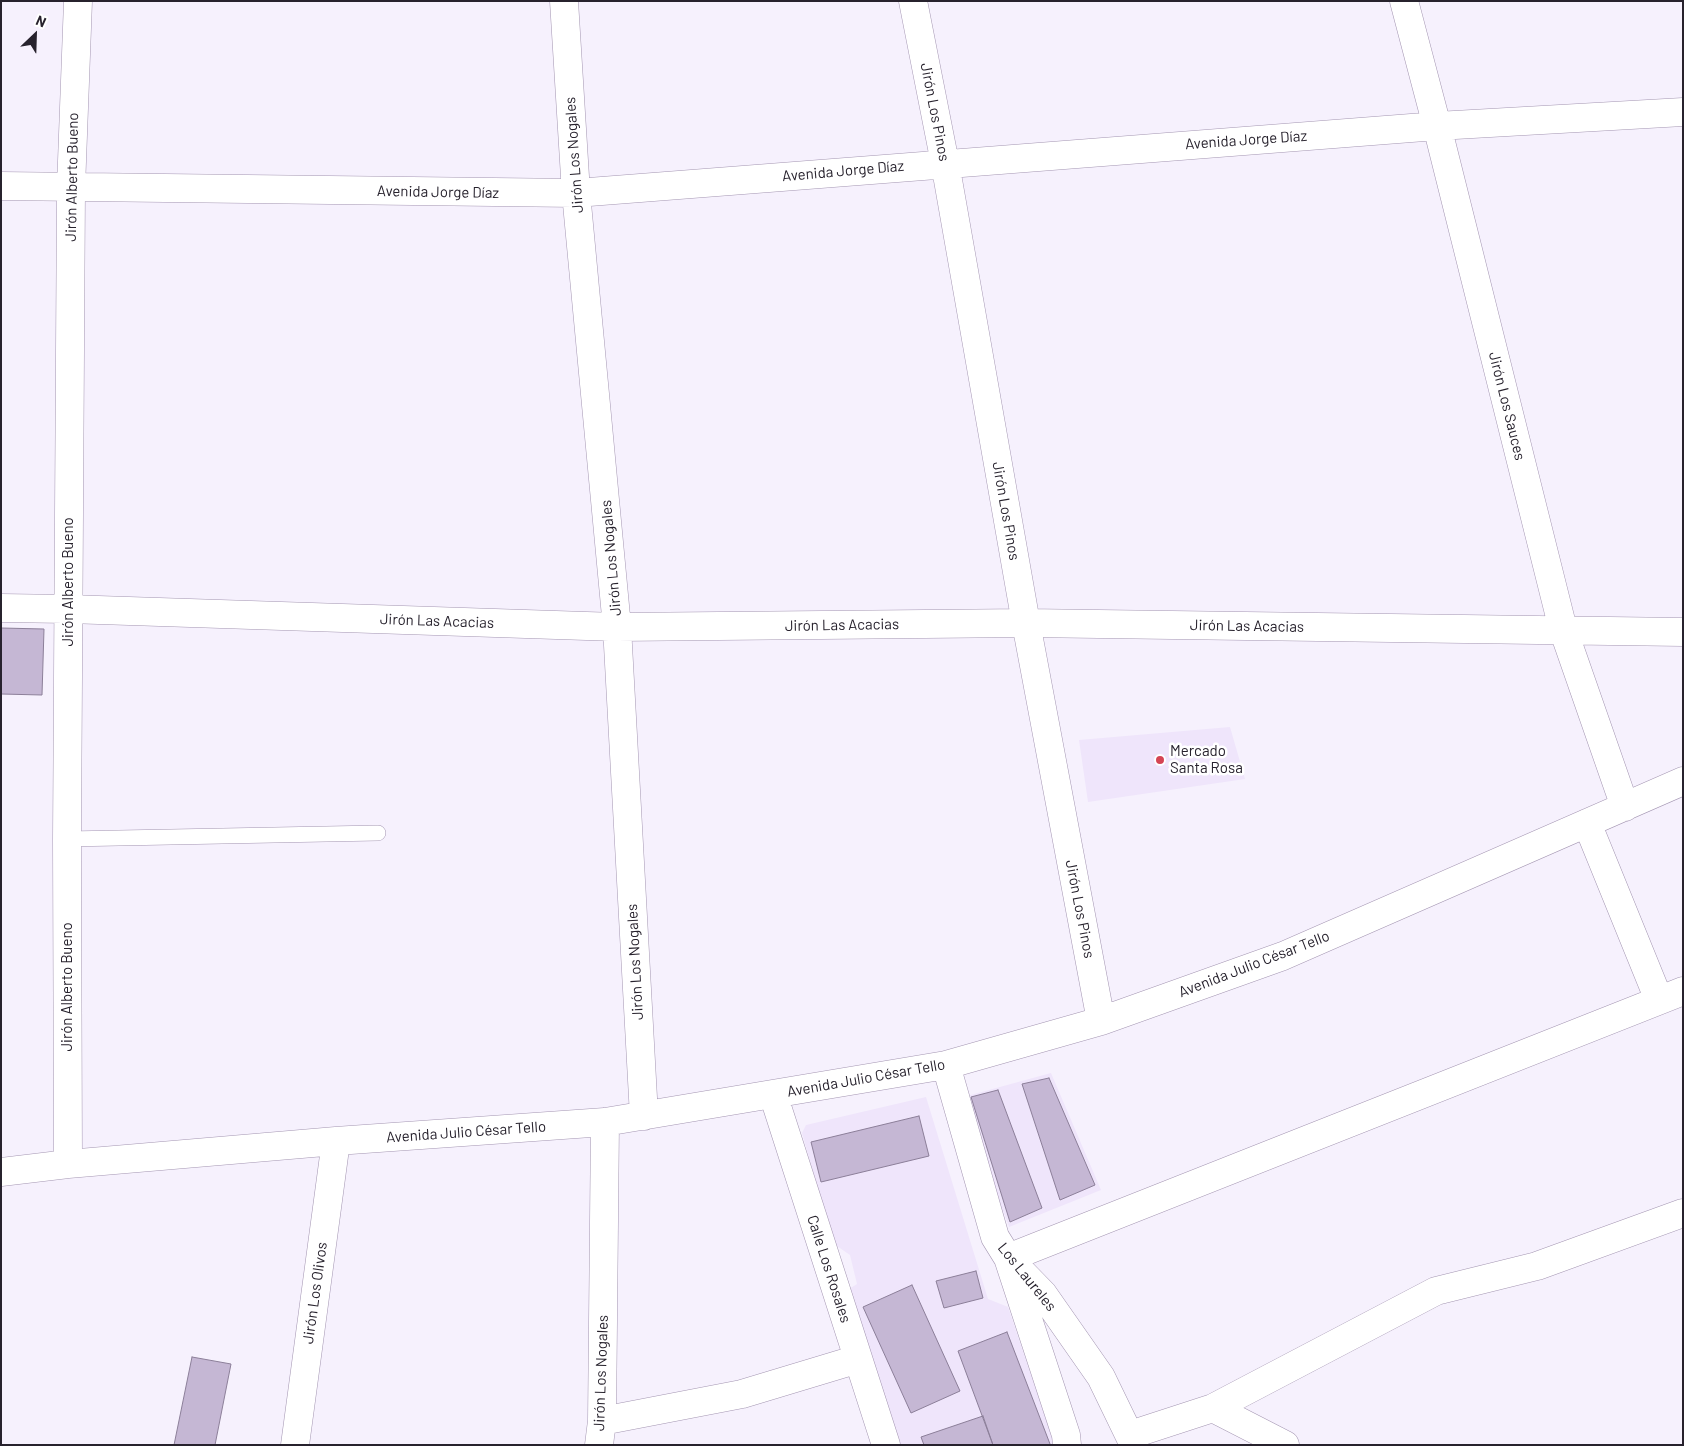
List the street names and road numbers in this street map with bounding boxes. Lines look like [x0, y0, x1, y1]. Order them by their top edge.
street label: Jirón Los Pinos [917, 61, 953, 163]
street label: Jirón Los Nogales [561, 96, 587, 214]
street label: Jirón Alberto Bueno [62, 112, 82, 242]
street label: Avenida Jorge Díaz [1184, 127, 1308, 153]
street label: Avenida Jorge Díaz [781, 157, 905, 185]
street label: Avenida Jorge Díaz [377, 182, 499, 202]
street label: Jirón Los Sauces [1485, 350, 1529, 462]
street label: Jirón Los Pinos [988, 460, 1024, 562]
street label: Jirón Los Nogales [597, 499, 625, 617]
street label: Jirón Alberto Bueno [59, 517, 77, 647]
street label: Jirón Las Acacias [380, 610, 494, 632]
street label: Jirón Las Acacias [785, 615, 899, 635]
street label: Jirón Las Acacias [1190, 616, 1304, 636]
street label: Jirón Los Pinos [1062, 858, 1098, 960]
street label: Jirón Los Nogales [623, 903, 647, 1021]
street label: Jirón Alberto Bueno [58, 922, 76, 1052]
street label: Avenida Julio César Tello [1176, 927, 1332, 1001]
street label: Avenida Julio César Tello [786, 1055, 946, 1101]
street label: Avenida Julio César Tello [385, 1117, 547, 1147]
street label: Calle Los Rosales [803, 1213, 855, 1325]
street label: Los Laureles [994, 1239, 1060, 1315]
street label: Jirón Los Olivos [299, 1241, 331, 1345]
street label: Jirón Los Nogales [590, 1315, 612, 1431]

